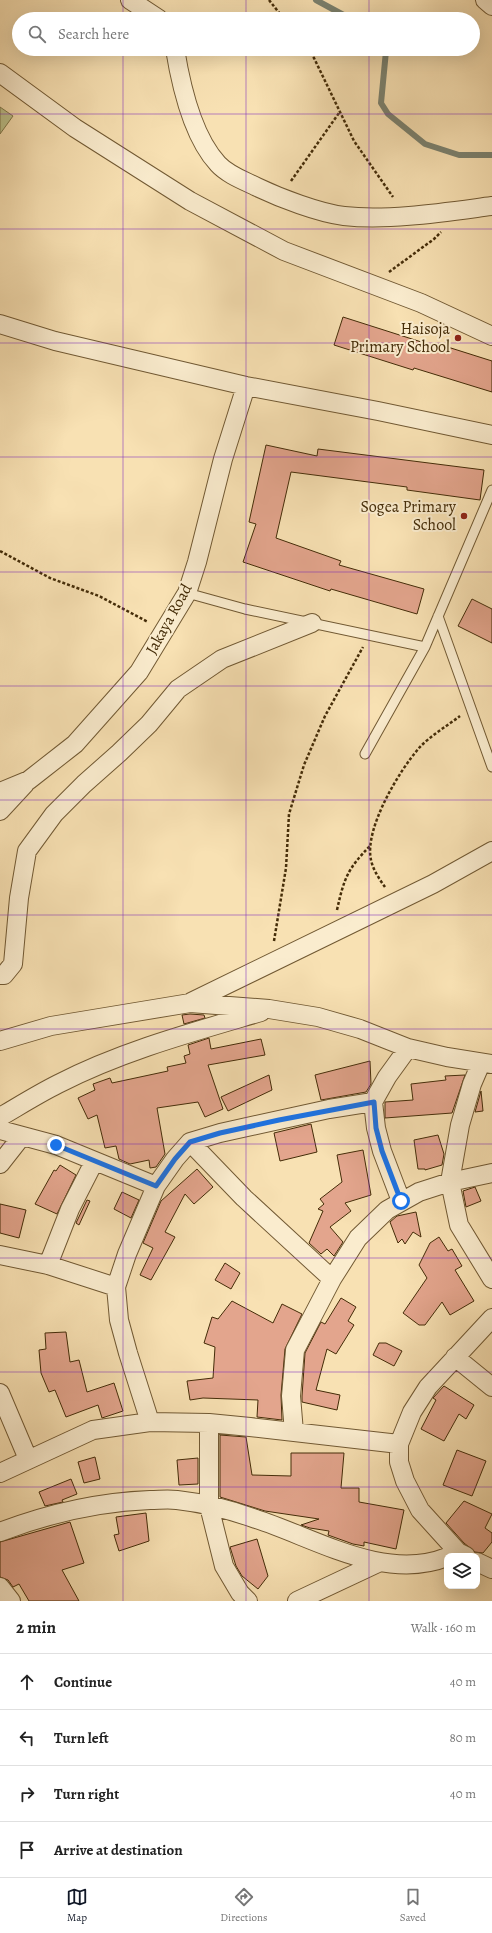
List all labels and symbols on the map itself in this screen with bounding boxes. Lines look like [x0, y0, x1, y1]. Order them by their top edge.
place label: Haisoja Primary School [350, 318, 451, 358]
marker: Haisoja Primary School [453, 333, 463, 343]
place label: Sogea Primary School [360, 496, 457, 536]
marker: Sogea Primary School [459, 511, 469, 521]
street label: Jakaya Road [141, 579, 198, 658]
route end [47, 1136, 65, 1154]
route start [392, 1192, 410, 1210]

